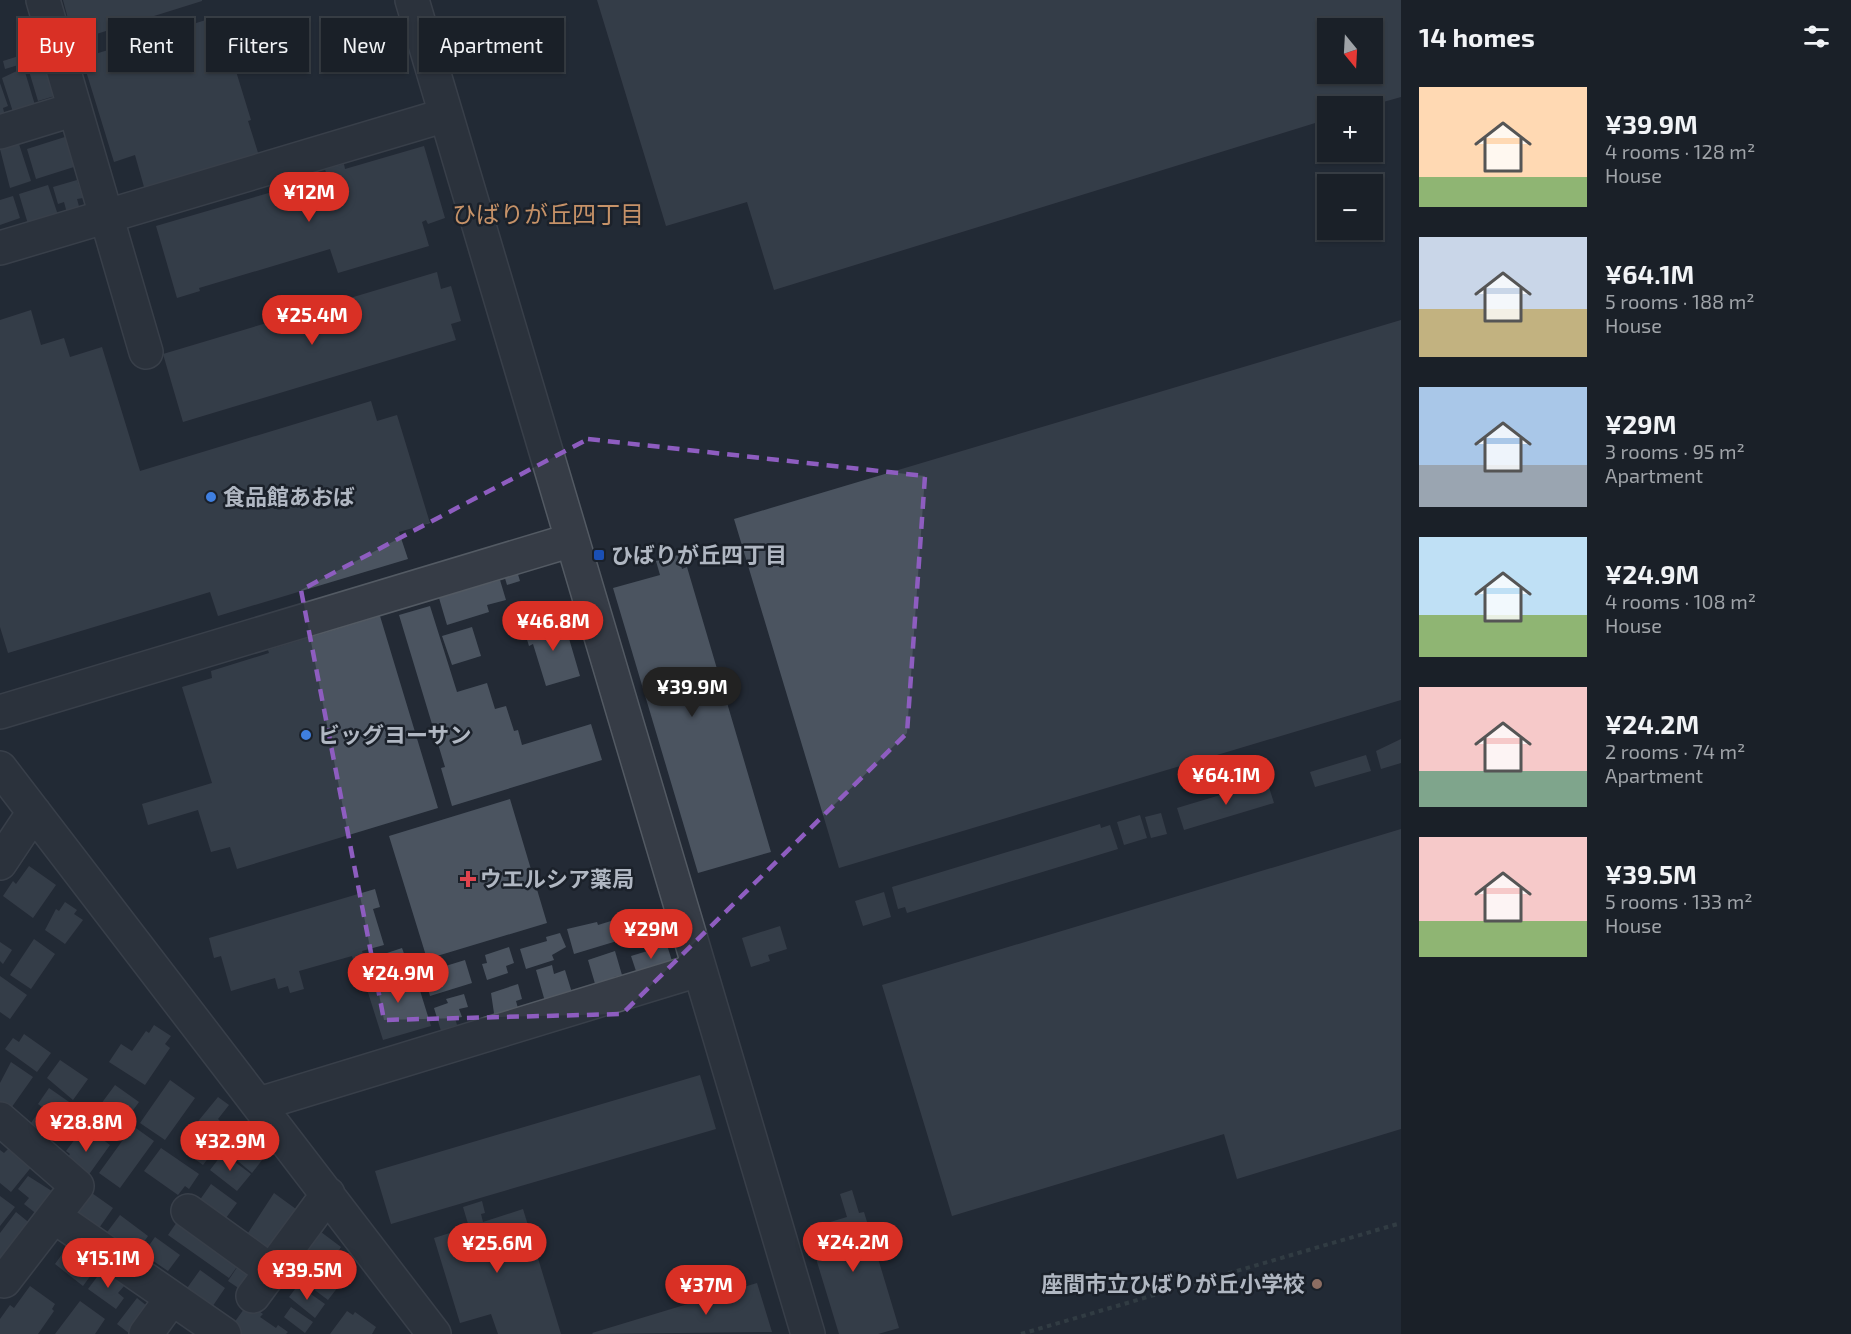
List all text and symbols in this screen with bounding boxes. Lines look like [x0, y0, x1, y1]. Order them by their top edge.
chip: Buy [18, 18, 96, 72]
chip: Rent [108, 18, 194, 72]
chip: Filters [206, 18, 309, 72]
chip: New [321, 18, 407, 72]
chip: Apartment [419, 18, 564, 72]
north arrow [1317, 18, 1383, 84]
map controls [1317, 18, 1383, 240]
icon: filters [1800, 20, 1833, 53]
text: 14 homes [1419, 21, 1535, 52]
button: + [1317, 96, 1383, 162]
text: ¥39.9M [1605, 108, 1698, 139]
icon: home [1467, 111, 1539, 183]
text: 4 rooms · 128 m² [1605, 139, 1755, 163]
text: House [1605, 163, 1662, 187]
pin: ¥12M [273, 172, 345, 223]
button: − [1317, 174, 1383, 240]
text: ¥12M [283, 179, 335, 203]
district label: ひばりが丘四丁目 [452, 199, 644, 228]
text: ¥64.1M [1605, 258, 1694, 289]
icon: home [1467, 261, 1539, 333]
text: 5 rooms · 188 m² [1605, 289, 1754, 313]
pin: ¥25.4M [263, 295, 361, 346]
text: ¥25.4M [276, 302, 348, 326]
text: House [1605, 313, 1662, 337]
text: ¥29M [1605, 408, 1677, 439]
icon: home [1467, 411, 1539, 483]
text: 3 rooms · 95 m² [1605, 439, 1745, 463]
text: Apartment [1605, 463, 1703, 487]
place label: 食品館あおば [223, 483, 355, 509]
marker: 食品館あおば [204, 490, 218, 504]
place label: ひばりが丘四丁目 [611, 541, 787, 567]
marker: ひばりが丘四丁目 [592, 548, 606, 562]
text: ¥24.9M [1605, 558, 1699, 589]
icon: home [1467, 561, 1539, 633]
text: 4 rooms · 108 m² [1605, 589, 1756, 613]
pin: ¥46.8M [504, 601, 602, 652]
text: ¥46.8M [516, 608, 590, 632]
text: House [1605, 613, 1662, 637]
pin: ¥39.9M [643, 667, 741, 718]
text: ¥39.9M [656, 674, 728, 698]
text: ¥24.2M [1605, 708, 1699, 739]
icon: home [1467, 711, 1539, 783]
place label: ビッグヨーサン [318, 721, 472, 747]
marker: ビッグヨーサン [299, 728, 313, 742]
text: 2 rooms · 74 m² [1605, 739, 1745, 763]
pin: ¥64.1M [1177, 755, 1275, 806]
text: ¥64.1M [1192, 762, 1260, 786]
text: Apartment [1605, 763, 1703, 787]
text: ¥39.5M [1605, 858, 1697, 889]
icon: home [1467, 861, 1539, 933]
place label: ウエルシア薬局 [480, 865, 634, 891]
marker: ウエルシア薬局 [461, 872, 475, 886]
text: 5 rooms · 133 m² [1605, 889, 1752, 913]
pin: ¥29M [615, 909, 687, 960]
text: House [1605, 913, 1662, 937]
text: ¥29M [624, 916, 679, 940]
pin: ¥24.9M [349, 953, 447, 1004]
text: ¥24.9M [362, 960, 434, 984]
pin: ¥28.8M [37, 1102, 135, 1153]
text: ¥28.8M [50, 1109, 123, 1133]
pin: ¥32.9M [181, 1121, 279, 1172]
text: ¥32.9M [194, 1128, 266, 1152]
pin: ¥24.2M [804, 1222, 902, 1273]
pin: ¥25.6M [448, 1223, 546, 1274]
text: ¥24.2M [817, 1229, 889, 1253]
text: ¥25.6M [462, 1230, 532, 1254]
pin: ¥15.1M [59, 1238, 157, 1289]
text: ¥15.1M [76, 1245, 140, 1269]
pin: ¥39.5M [258, 1250, 356, 1301]
text: ¥39.5M [272, 1257, 342, 1281]
pin: ¥37M [670, 1265, 742, 1316]
place label: 座間市立ひばりが丘小学校 [1041, 1270, 1305, 1296]
text: ¥37M [679, 1272, 733, 1296]
marker: 座間市立ひばりが丘小学校 [1310, 1277, 1324, 1291]

